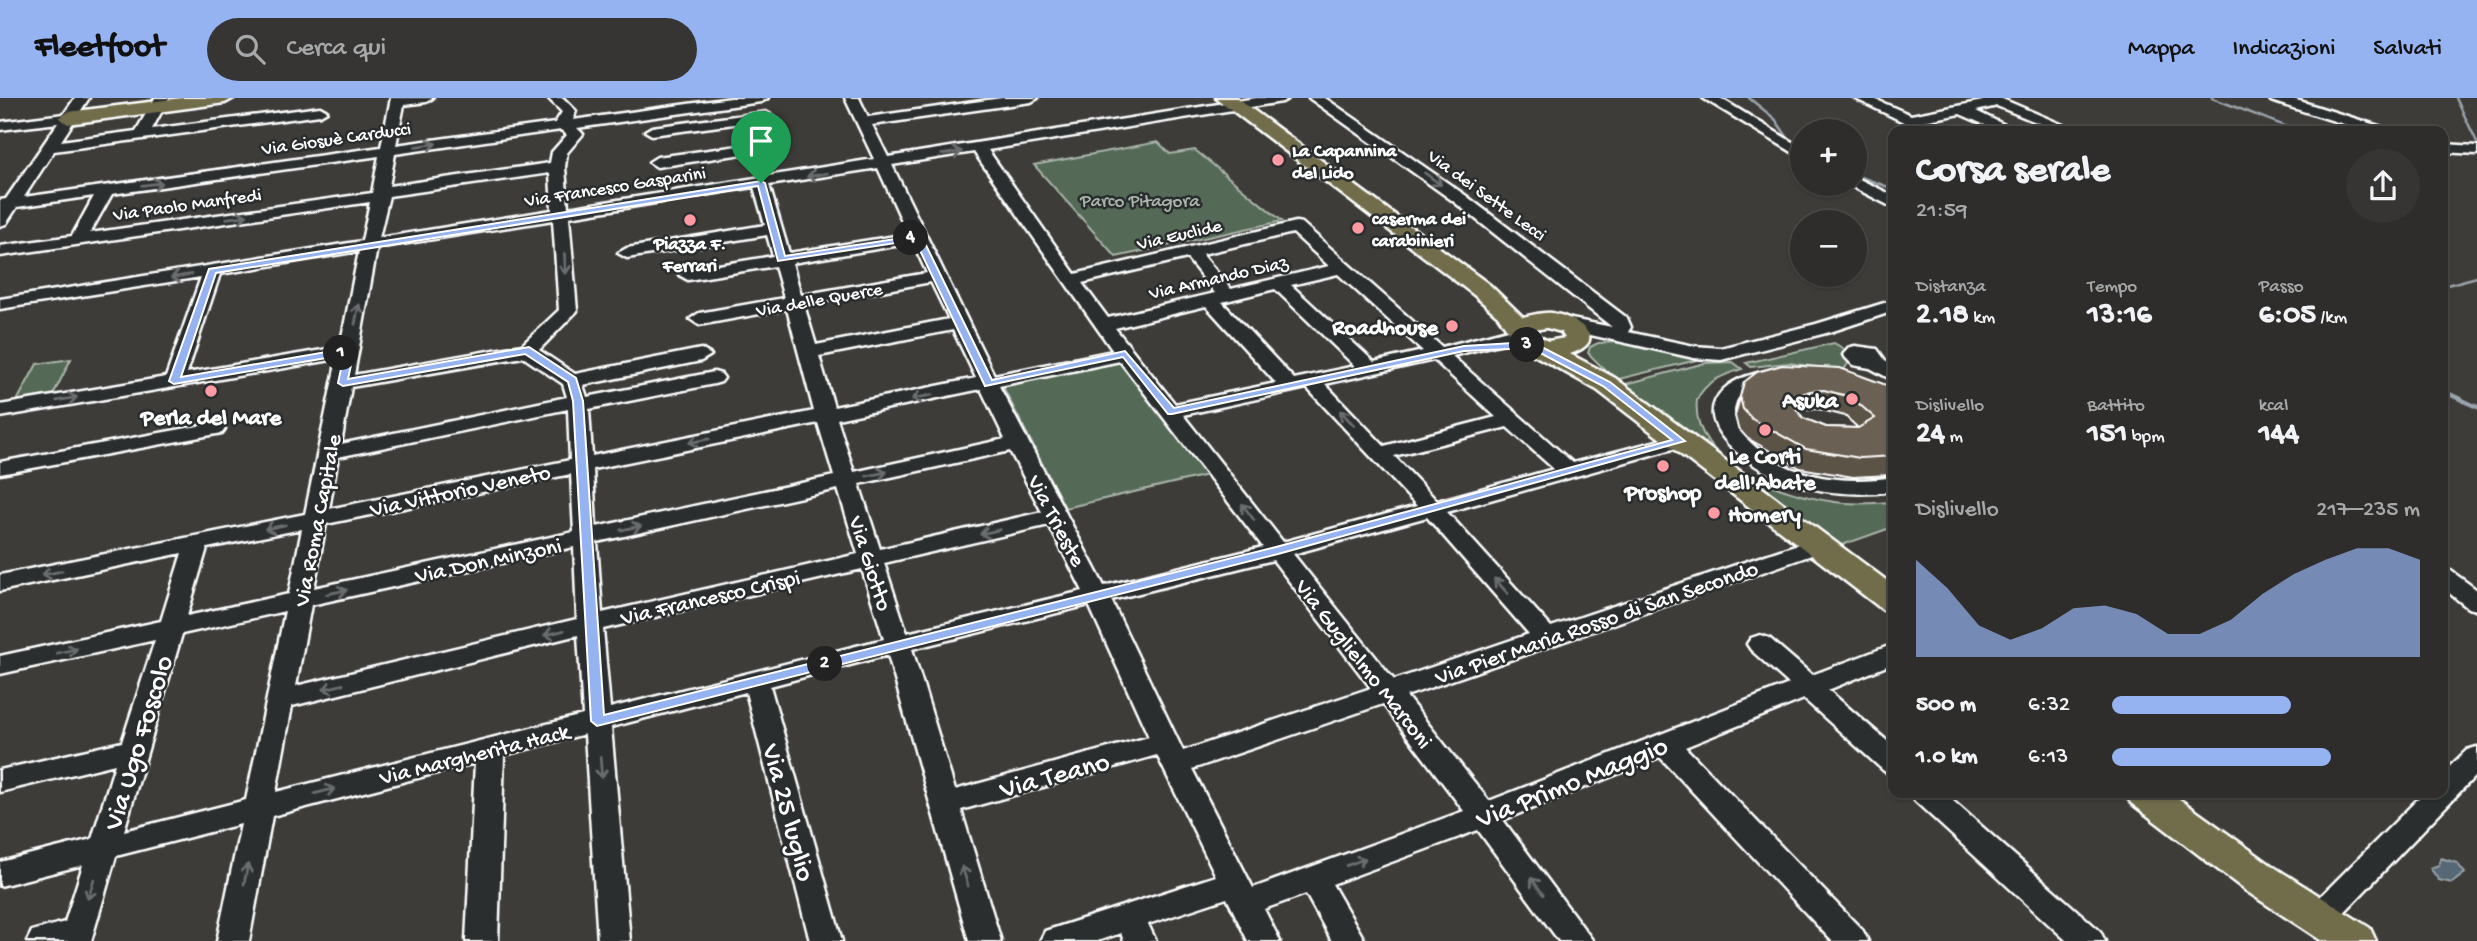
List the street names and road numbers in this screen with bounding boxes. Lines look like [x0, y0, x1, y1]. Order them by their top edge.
street label: Via Giosuè Carducci [259, 119, 413, 162]
street label: Via dei Sette Lecci [1421, 145, 1550, 248]
street label: Via Francesco Gasparini [522, 163, 708, 214]
street label: Via Paolo Manfredi [111, 185, 263, 228]
street label: Via Euclide [1134, 215, 1225, 258]
street label: Via Armando Diaz [1146, 252, 1291, 307]
street label: Via delle Querce [754, 279, 885, 324]
street label: Via Roma Capitale [289, 431, 350, 610]
street label: Via Vittorio Veneto [367, 460, 553, 525]
street label: Via Trieste [1019, 470, 1091, 573]
street label: Via Giotto [840, 512, 897, 615]
street label: Via Don Minzoni [412, 534, 564, 591]
street label: Via Pier Maria Rosso di San Secondo [1431, 556, 1762, 693]
street label: Via Francesco Crispi [617, 566, 803, 633]
street label: Via Guglielmo Marconi [1287, 574, 1437, 755]
street label: Via Ugo Foscolo [98, 652, 183, 836]
street label: Via Margherita Hack [376, 719, 575, 793]
street label: Via Primo Maggio [1471, 731, 1673, 838]
street label: Via 25 luglio [752, 740, 821, 885]
street label: Via Teano [996, 747, 1114, 808]

